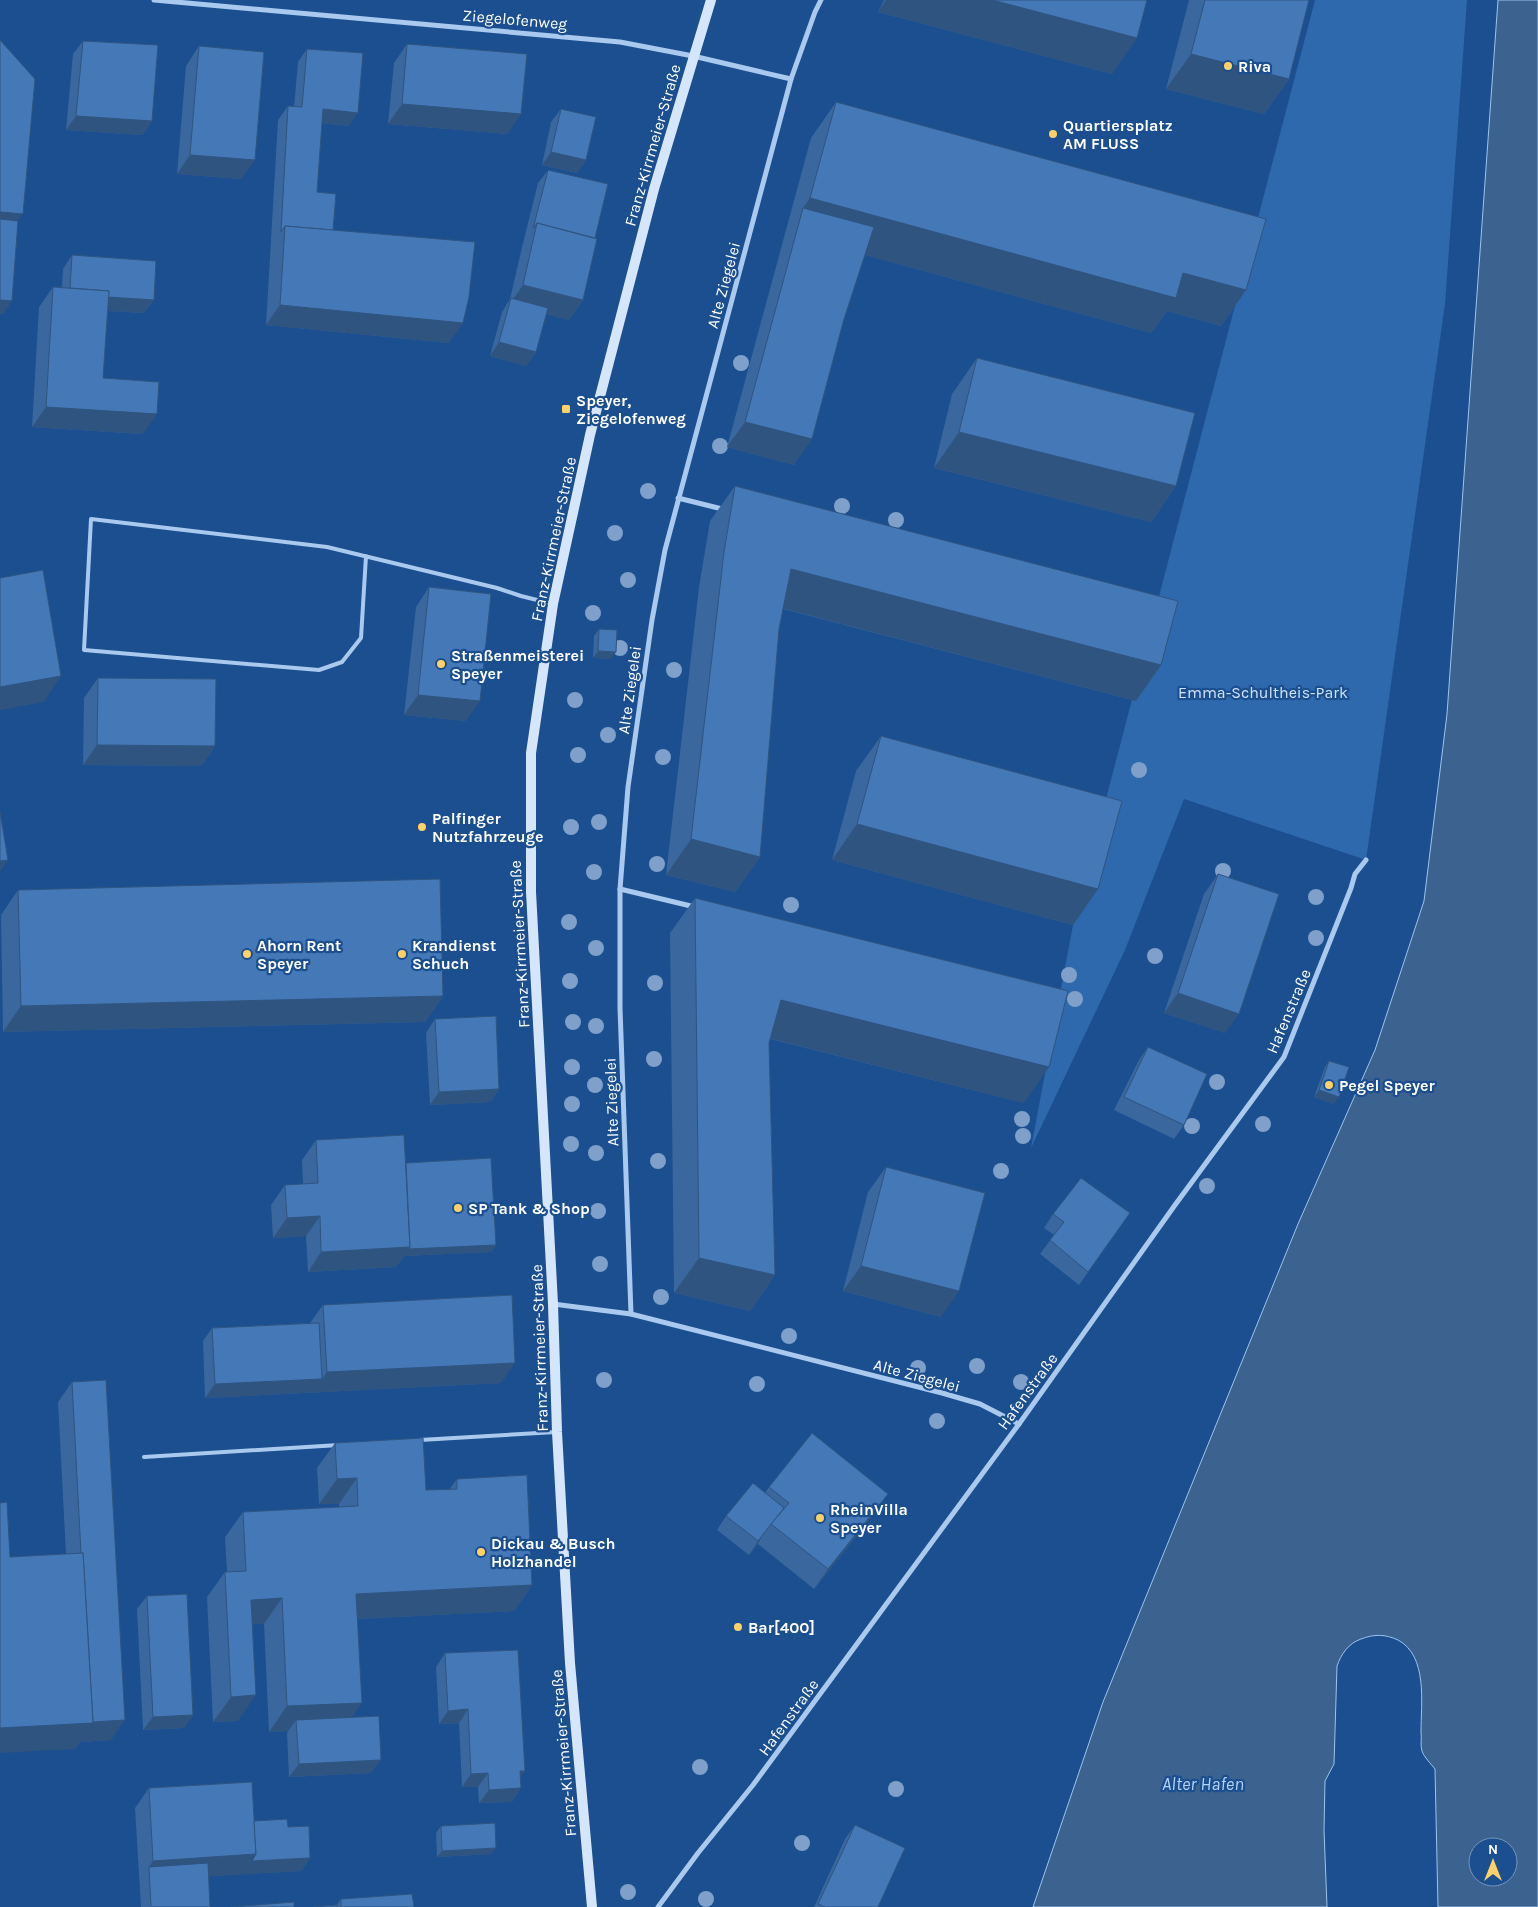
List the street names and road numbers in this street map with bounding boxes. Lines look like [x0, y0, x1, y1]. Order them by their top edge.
street label: Ziegelofenweg [462, 5, 568, 34]
street label: Franz-Kirrmeier-Straße [620, 62, 685, 228]
street label: Alte Ziegelei [703, 240, 744, 331]
street label: Franz-Kirrmeier-Straße [527, 455, 580, 623]
street label: Alte Ziegelei [614, 645, 645, 735]
street label: Franz-Kirrmeier-Straße [506, 860, 533, 1028]
street label: Hafenstraße [1262, 966, 1315, 1056]
street label: Alte Ziegelei [600, 1057, 623, 1147]
street label: Franz-Kirrmeier-Straße [527, 1264, 552, 1432]
street label: Hafenstraße [993, 1349, 1062, 1433]
street label: Alte Ziegelei [871, 1355, 962, 1396]
street label: Franz-Kirrmeier-Straße [547, 1669, 580, 1837]
street label: Hafenstraße [754, 1675, 823, 1759]

